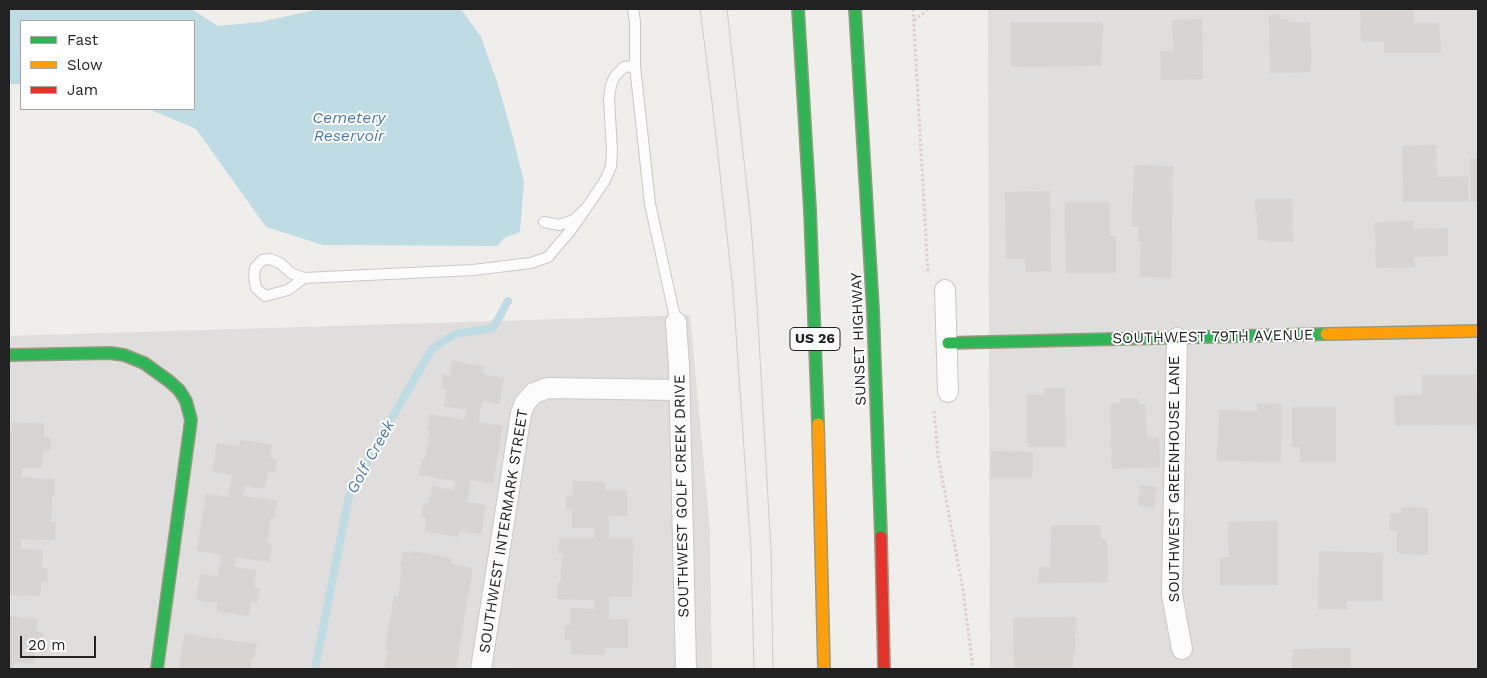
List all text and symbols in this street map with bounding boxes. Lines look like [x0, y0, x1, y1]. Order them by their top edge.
legend [20, 20, 195, 110]
text: Fast [67, 31, 98, 49]
text: Slow [67, 56, 103, 74]
text: Jam [67, 81, 98, 99]
water label: Cemetery Reservoir [312, 108, 386, 146]
street label: SUNSET HIGHWAY [848, 272, 870, 406]
street label: SOUTHWEST 79TH AVENUE [1112, 326, 1314, 348]
road number: US 26 [790, 328, 840, 350]
street label: SOUTHWEST GREENHOUSE LANE [1166, 356, 1184, 602]
street label: SOUTHWEST GOLF CREEK DRIVE [671, 374, 693, 618]
street label: SOUTHWEST INTERMARK STREET [476, 408, 532, 654]
water label: Golf Creek [343, 417, 399, 497]
scale bar [22, 626, 99, 658]
text: 20 m [28, 636, 66, 654]

